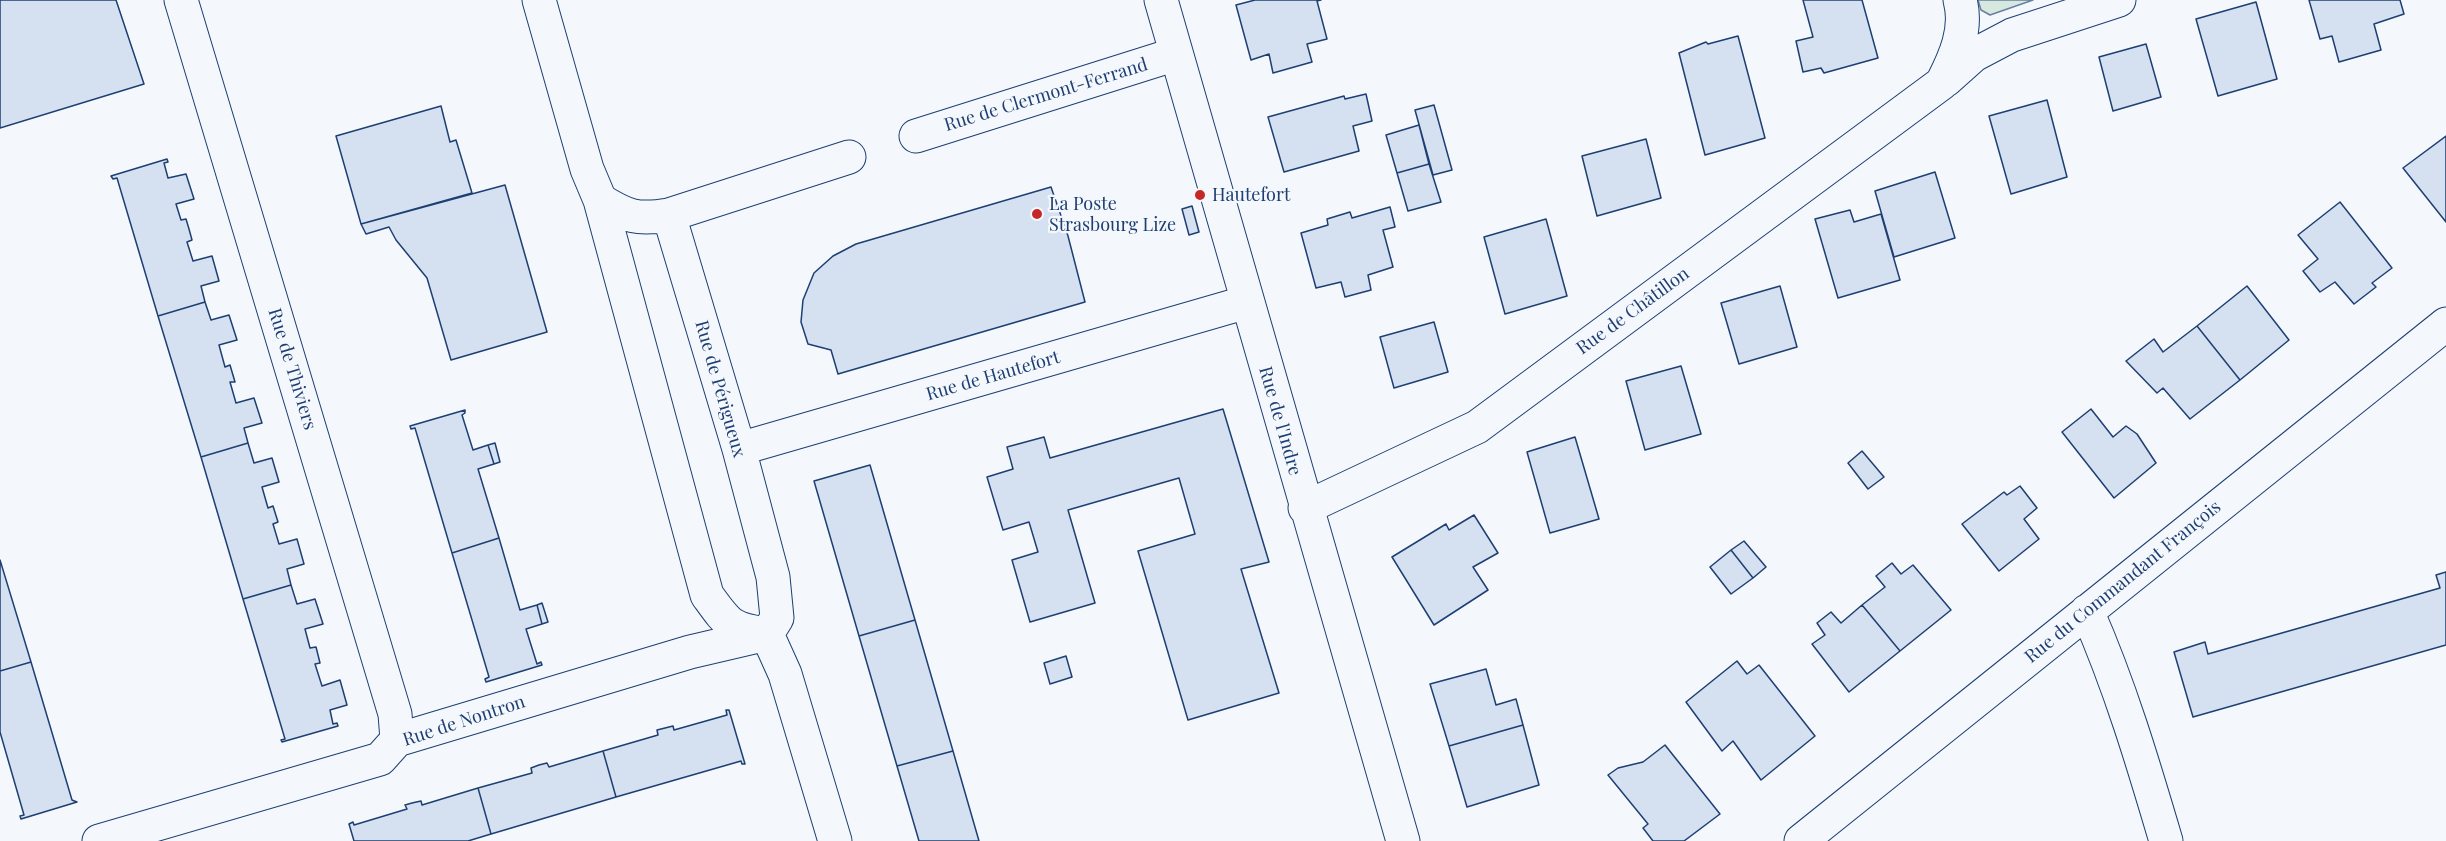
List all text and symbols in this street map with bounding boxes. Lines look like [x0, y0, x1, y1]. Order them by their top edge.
street label: Rue de Clermont-Ferrand [942, 54, 1150, 136]
place label: Hautefort [1212, 184, 1290, 206]
marker: Hautefort [1193, 188, 1207, 202]
place label: La Poste Strasbourg Lize [1049, 193, 1176, 236]
marker: La Poste Strasbourg Lize [1030, 207, 1044, 221]
street label: Rue de Châtillon [1572, 263, 1694, 359]
street label: Rue de Thiviers [263, 306, 321, 432]
street label: Rue de Périgueux [690, 318, 750, 460]
street label: Rue de Hautefort [924, 347, 1062, 405]
street label: Rue de l'Indre [1254, 364, 1306, 478]
street label: Rue du Commandant François [2021, 496, 2225, 668]
street label: Rue de Nontron [400, 691, 528, 751]

